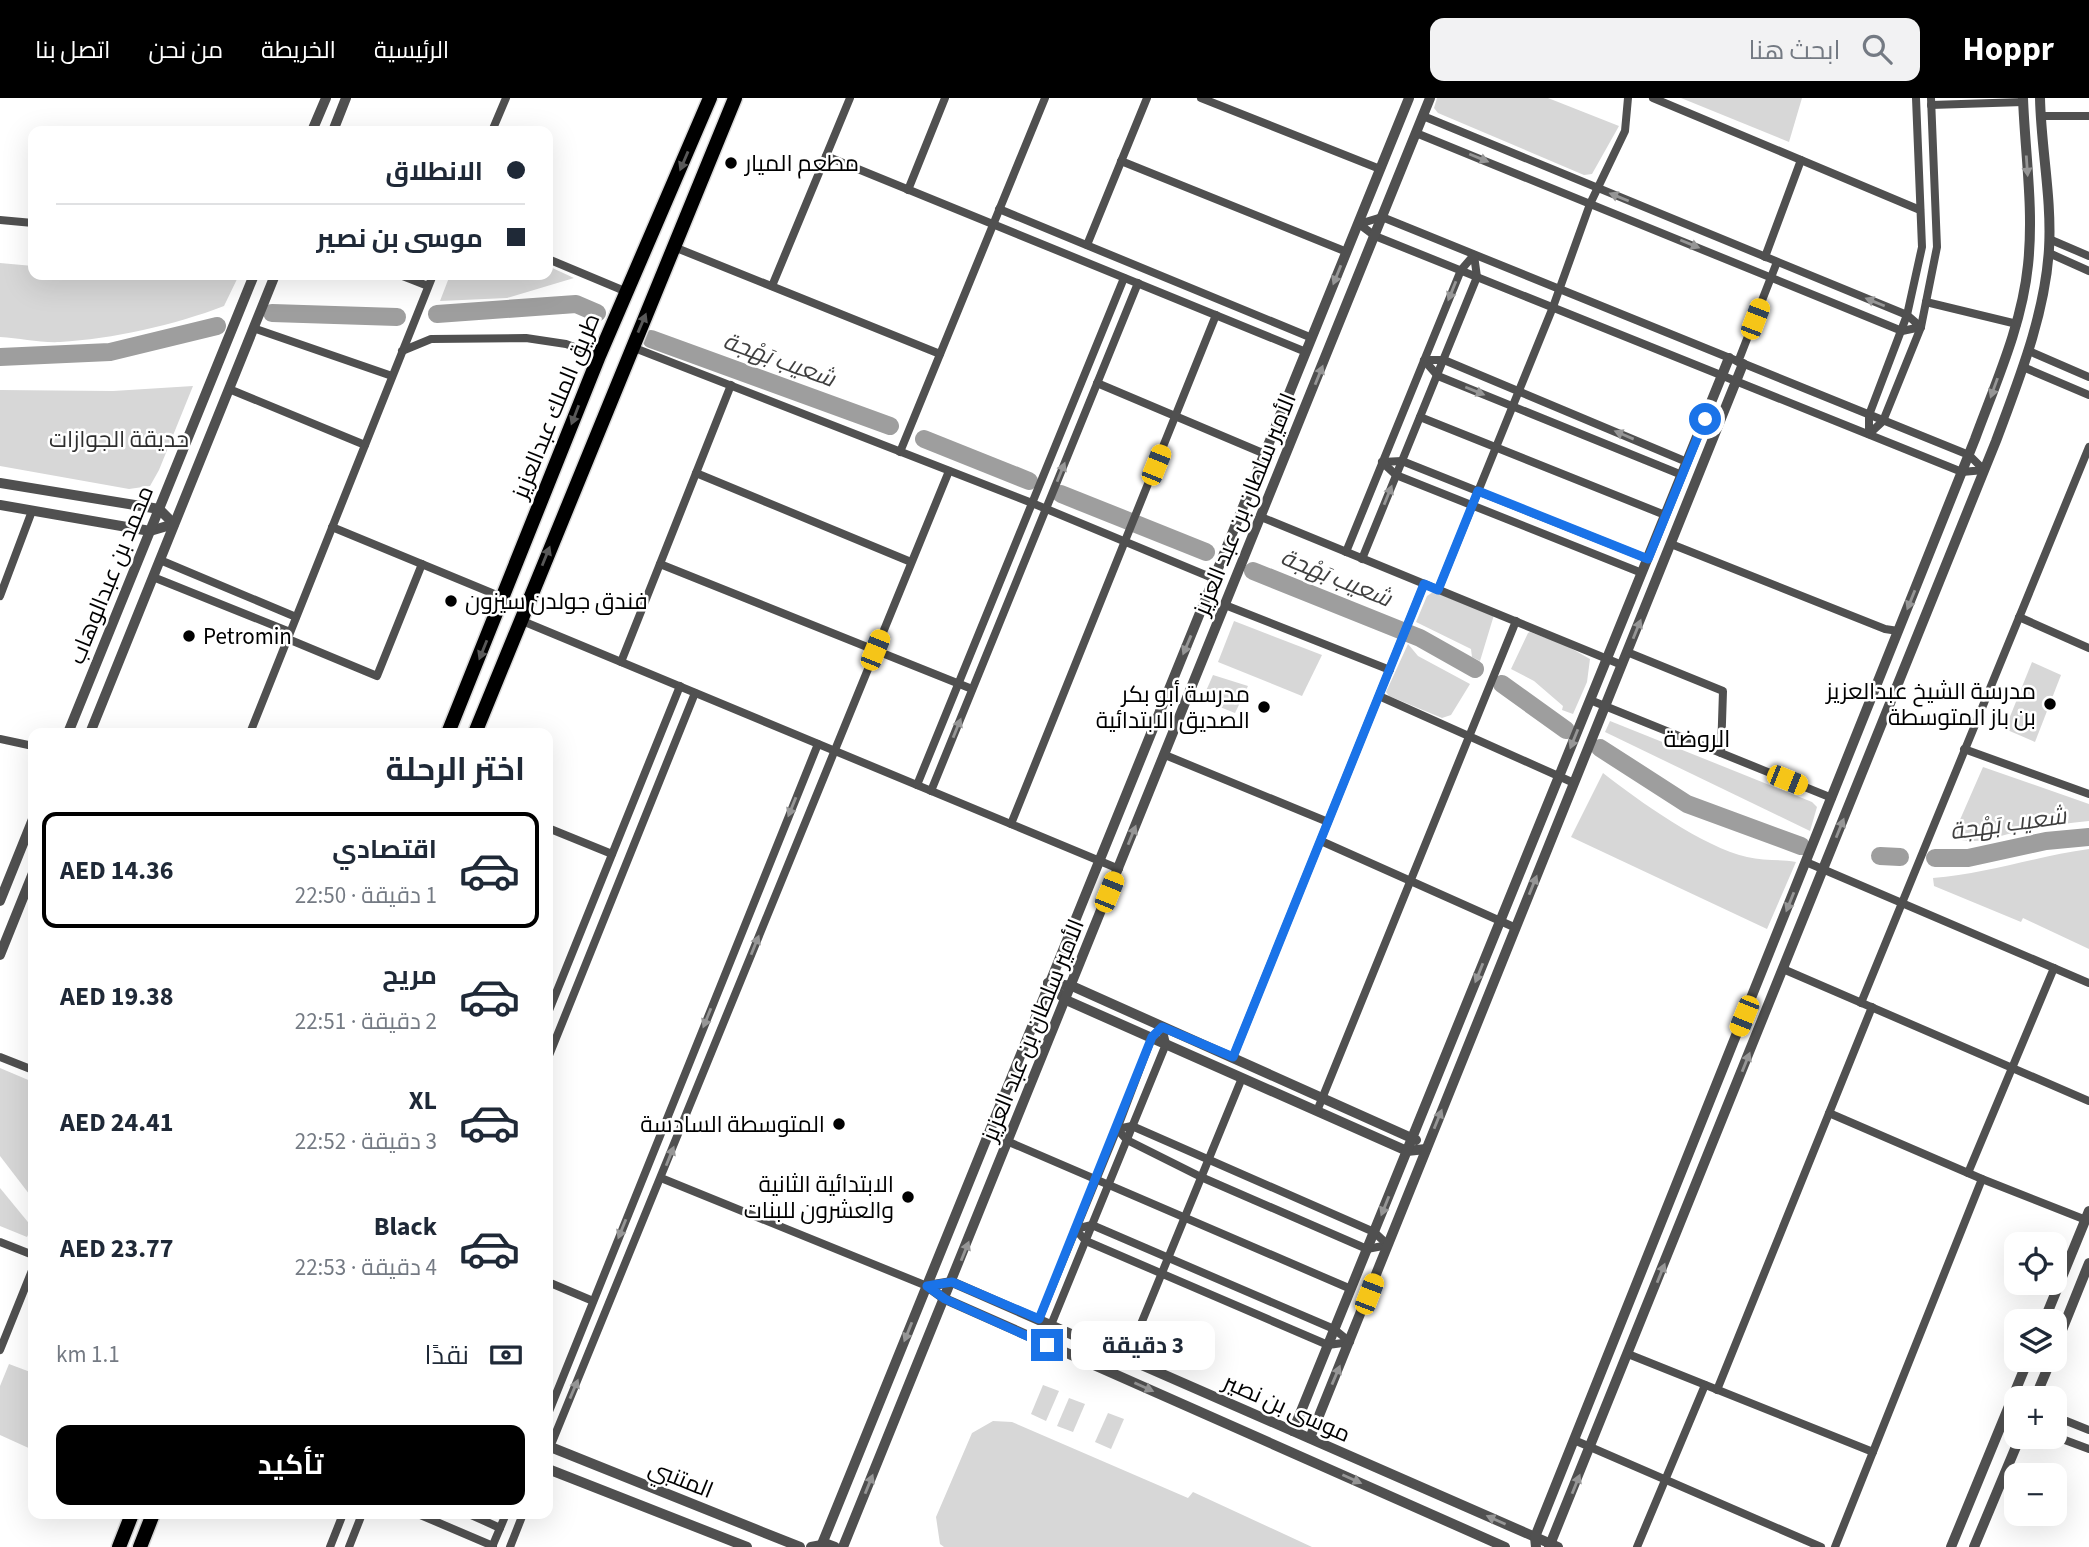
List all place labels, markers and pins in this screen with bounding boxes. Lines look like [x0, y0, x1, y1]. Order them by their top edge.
place label: مطعم الميار [743, 147, 859, 180]
marker: مطعم الميار [723, 155, 739, 171]
place label: فندق جولدن سيزون [465, 585, 648, 618]
marker: فندق جولدن سيزون [443, 593, 459, 609]
place label: Petromin [203, 620, 292, 653]
marker: Petromin [181, 628, 197, 644]
place label: مدرسة الشيخ عبدالعزيز بن باز المتوسطة [1824, 675, 2036, 734]
place label: مدرسة أبو بكر الصديق الابتدائية [1096, 678, 1250, 737]
marker: مدرسة الشيخ عبدالعزيز بن باز المتوسطة [2042, 696, 2058, 712]
marker: مدرسة أبو بكر الصديق الابتدائية [1256, 699, 1272, 715]
place label: المتوسطة السادسة [640, 1108, 825, 1141]
marker: المتوسطة السادسة [831, 1116, 847, 1132]
place label: الابتدائية الثانية والعشرون للبنات [744, 1168, 894, 1227]
marker: الابتدائية الثانية والعشرون للبنات [900, 1189, 916, 1205]

